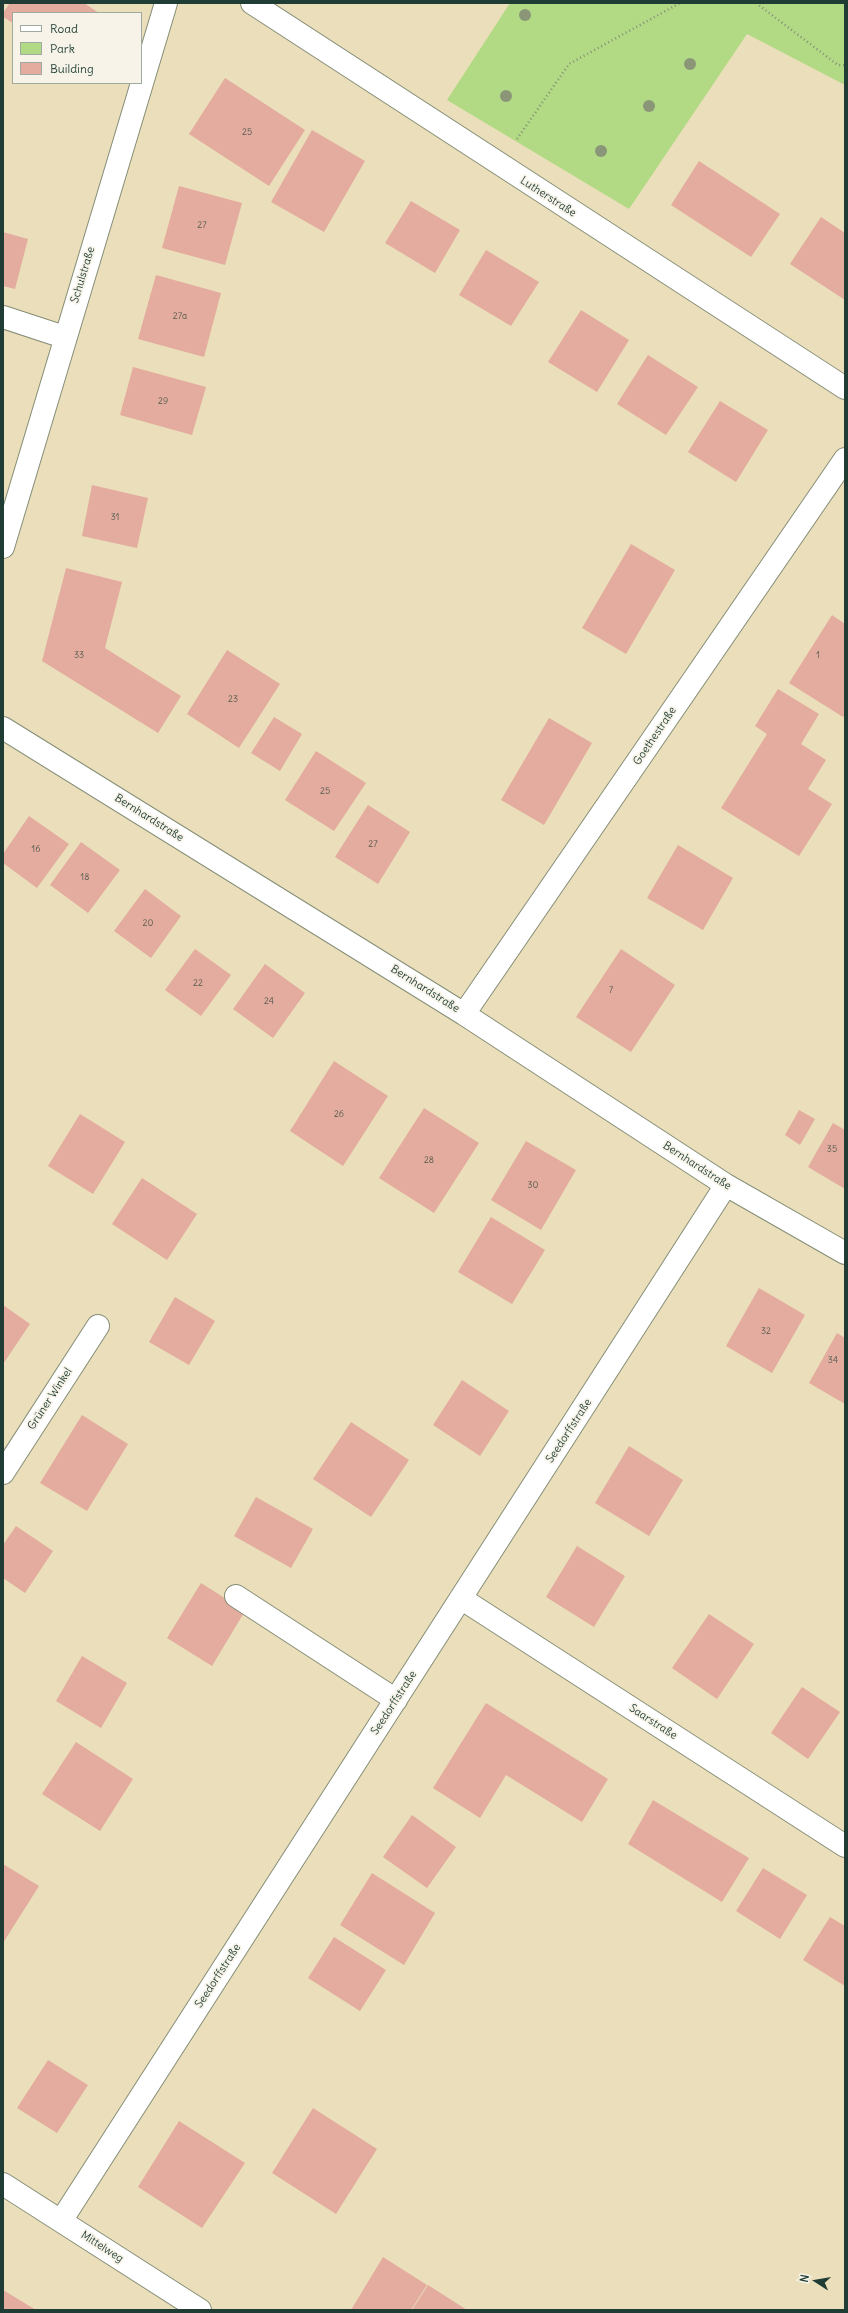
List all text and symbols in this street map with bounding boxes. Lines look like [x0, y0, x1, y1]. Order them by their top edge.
legend [12, 12, 142, 84]
text: Road [50, 21, 78, 36]
text: Park [50, 41, 75, 56]
text: Building [50, 61, 94, 76]
house number: 25 [242, 127, 252, 137]
street label: Lutherstraße [518, 174, 578, 220]
house number: 27 [197, 220, 207, 230]
street label: Schulstraße [68, 245, 98, 305]
house number: 27a [173, 311, 187, 321]
house number: 29 [158, 396, 168, 406]
house number: 31 [111, 512, 119, 522]
house number: 33 [74, 650, 84, 660]
house number: 1 [816, 650, 820, 660]
house number: 23 [228, 694, 238, 704]
street label: Goethestraße [631, 704, 679, 768]
house number: 25 [320, 786, 330, 796]
street label: Bernhardstraße [112, 792, 186, 844]
house number: 27 [368, 839, 378, 849]
house number: 16 [32, 844, 40, 854]
house number: 18 [81, 872, 89, 882]
house number: 20 [143, 918, 153, 928]
street label: Bernhardstraße [388, 963, 462, 1015]
house number: 22 [193, 978, 203, 988]
house number: 7 [609, 985, 613, 995]
house number: 24 [264, 996, 274, 1006]
house number: 26 [334, 1109, 344, 1119]
street label: Bernhardstraße [660, 1139, 734, 1193]
house number: 35 [827, 1144, 837, 1154]
house number: 28 [424, 1155, 434, 1165]
house number: 30 [527, 1180, 539, 1190]
house number: 32 [761, 1326, 771, 1336]
house number: 34 [828, 1355, 838, 1365]
street label: Grüner Winkel [25, 1366, 75, 1432]
street label: Seedorffstraße [543, 1397, 595, 1465]
street label: Seedorffstraße [368, 1669, 420, 1737]
street label: Saarstraße [627, 1702, 679, 1742]
street label: Seedorffstraße [192, 1942, 244, 2010]
street label: Mittelweg [78, 2228, 126, 2266]
north arrow [796, 2261, 836, 2301]
text: N [797, 2273, 812, 2284]

